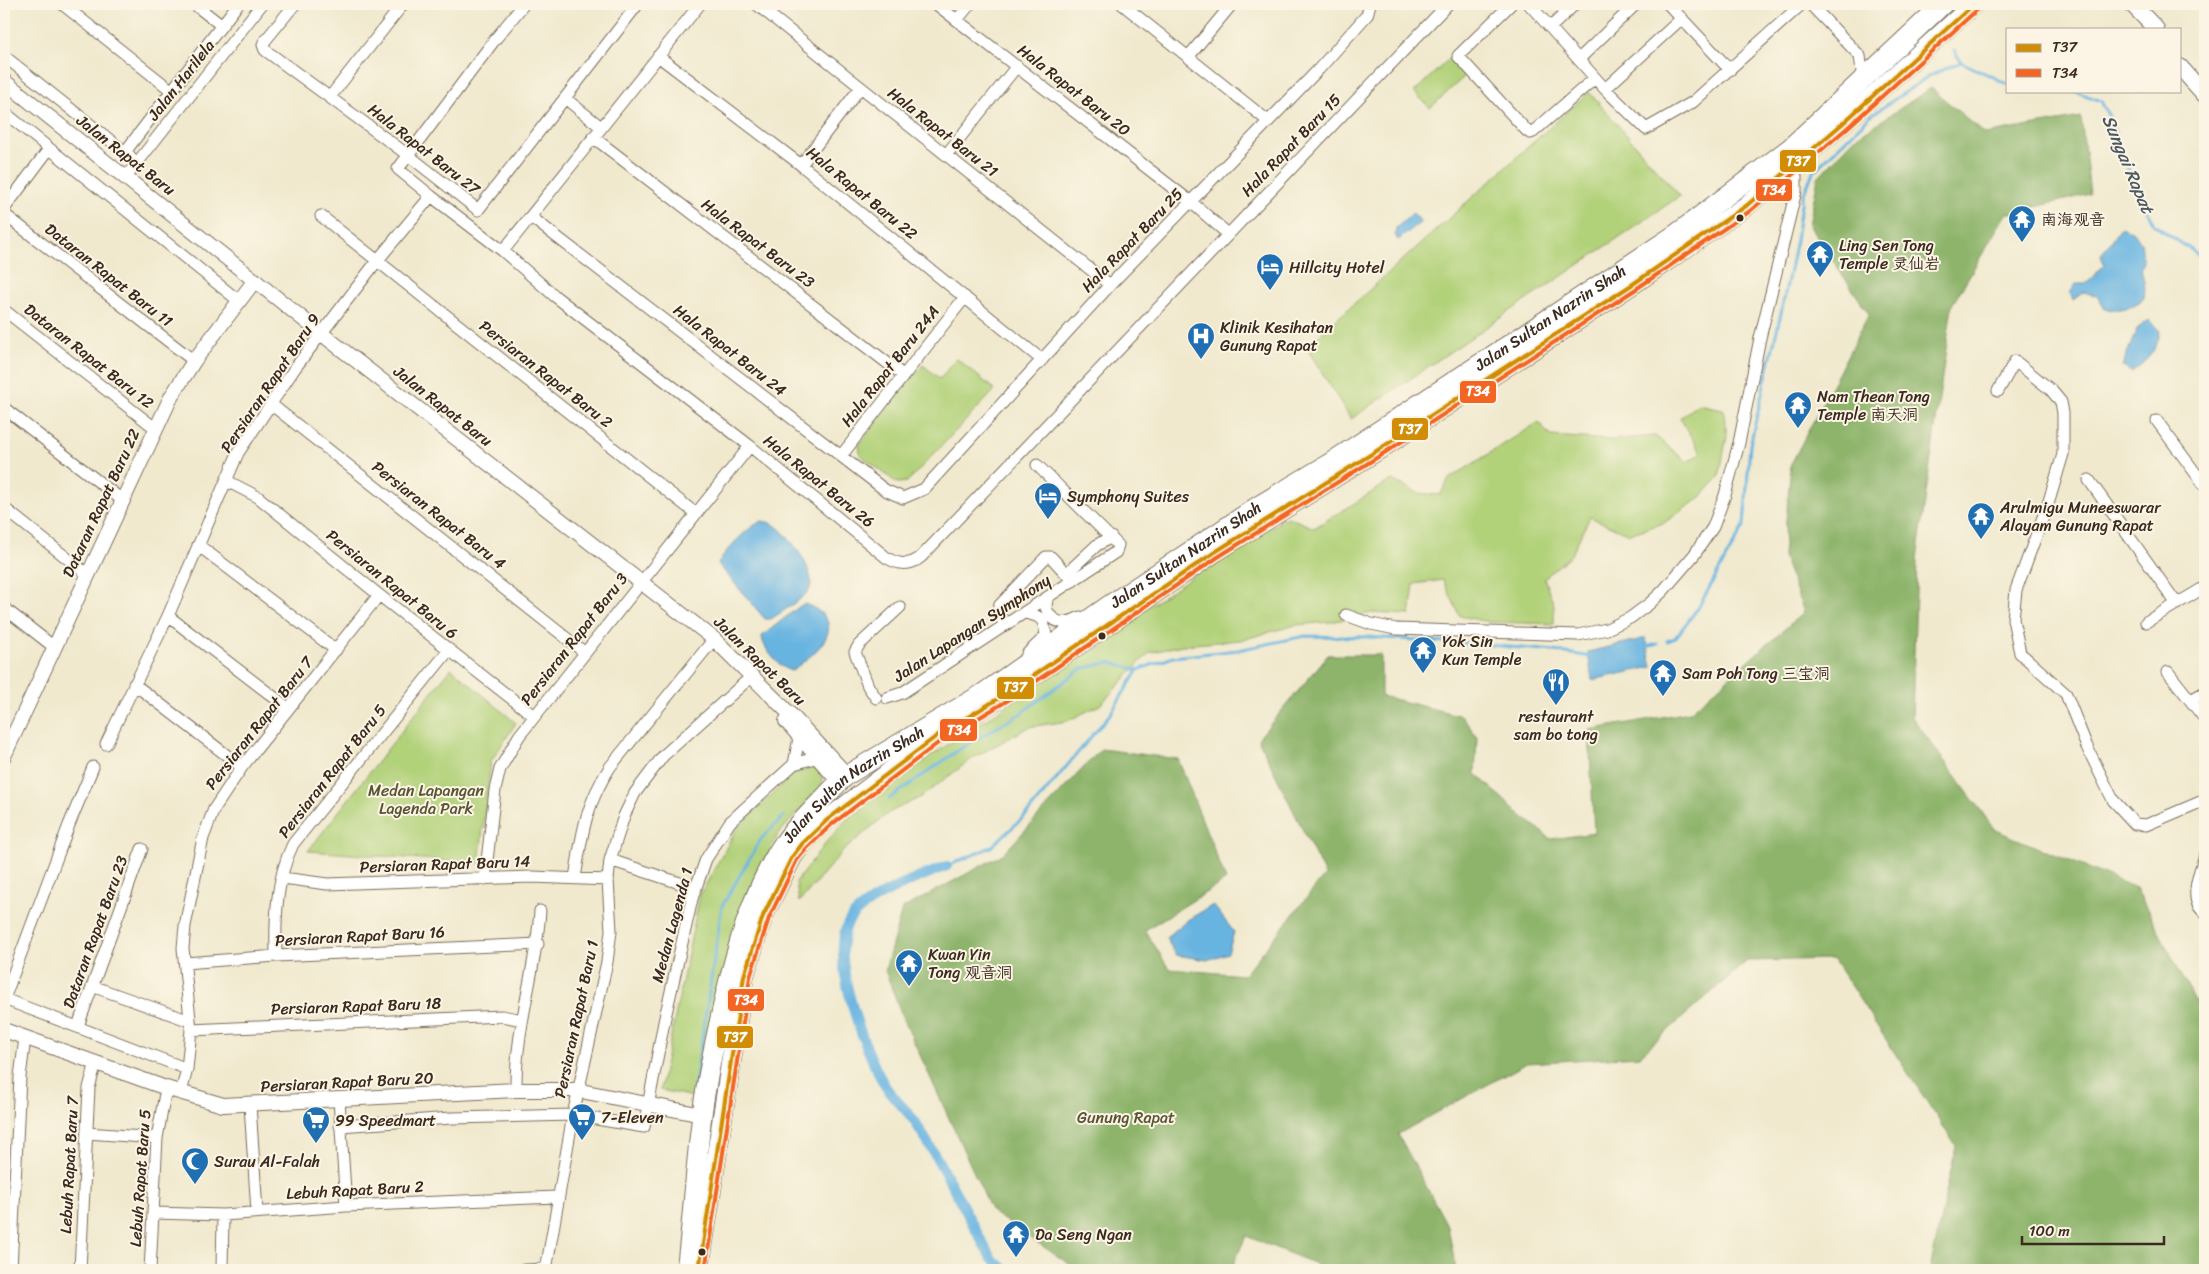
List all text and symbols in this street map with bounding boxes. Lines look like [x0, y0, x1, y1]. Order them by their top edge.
legend [2006, 28, 2182, 92]
street label: Jalan Harilela [139, 33, 222, 128]
text: T37 [2052, 34, 2079, 60]
street label: Hala Rapat Baru 20 [1011, 36, 1137, 144]
text: T34 [2052, 60, 2078, 86]
street label: Hala Rapat Baru 21 [881, 79, 1005, 185]
street label: Hala Rapat Baru 15 [1234, 86, 1349, 204]
street label: Hala Rapat Baru 27 [361, 95, 488, 203]
street label: Jalan Rapat Baru [69, 106, 182, 204]
water label: Sungai Rapat [2093, 110, 2164, 220]
street label: Hala Rapat Baru 22 [800, 139, 924, 247]
line badge: T37 [1779, 149, 1817, 173]
text: T37 [1786, 149, 1811, 174]
line badge: T34 [1755, 178, 1793, 202]
text: T34 [1762, 178, 1786, 203]
street label: Hala Rapat Baru 25 [1074, 180, 1190, 300]
street label: Hala Rapat Baru 23 [695, 190, 821, 296]
temple icon: 南海观音 [2007, 204, 2037, 243]
place label: 南海观音 [2041, 205, 2105, 234]
unlabelled marker [1735, 213, 1745, 223]
street label: Dataran Rapat Baru 11 [38, 215, 180, 335]
place label: Ling Sen Tong Temple 灵仙岩 [1839, 231, 1940, 278]
temple icon: Ling Sen Tong Temple 灵仙岩 [1805, 239, 1835, 278]
hotel icon: Hillcity Hotel [1255, 252, 1285, 291]
place label: Hillcity Hotel [1289, 253, 1385, 282]
street label: Jalan Sultan Nazrin Shah [1467, 256, 1632, 379]
street label: Dataran Rapat Baru 12 [17, 296, 161, 416]
street label: Hala Rapat Baru 24 [667, 296, 793, 404]
street label: Hala Rapat Baru 24A [833, 299, 947, 433]
street label: Persiaran Rapat Baru 9 [212, 307, 328, 459]
street label: Persiaran Rapat Baru 2 [473, 312, 619, 436]
place label: Klinik Kesihatan Gunung Rapat [1220, 313, 1334, 360]
hospital icon: Klinik Kesihatan Gunung Rapat [1186, 321, 1216, 360]
street label: Jalan Rapat Baru [386, 357, 499, 455]
text: T34 [1466, 379, 1490, 404]
line badge: T34 [1459, 380, 1497, 404]
place label: Nam Thean Tong Temple 南天洞 [1817, 382, 1930, 429]
temple icon: Nam Thean Tong Temple 南天洞 [1783, 390, 1813, 429]
line badge: T37 [1391, 417, 1429, 441]
text: T37 [1398, 417, 1423, 442]
street label: Dataran Rapat Baru 22 [54, 424, 148, 582]
street label: Hala Rapat Baru 26 [757, 427, 881, 535]
street label: Persiaran Rapat Baru 4 [365, 453, 513, 577]
hotel icon: Symphony Suites [1033, 481, 1063, 520]
place label: Symphony Suites [1067, 482, 1190, 511]
street label: Jalan Sultan Nazrin Shah [1103, 493, 1267, 616]
place label: Arulmigu Muneeswarar Alayam Gunung Rapat [1999, 493, 2162, 540]
temple icon: Arulmigu Muneeswarar Alayam Gunung Rapat [1966, 501, 1996, 540]
street label: Persiaran Rapat Baru 6 [319, 521, 465, 647]
street label: Persiaran Rapat Baru 3 [512, 566, 636, 712]
street label: Jalan Lapangan Symphony [887, 566, 1057, 690]
street label: Jalan Rapat Baru [706, 608, 813, 713]
place label: Yok Sin Kun Temple [1442, 627, 1522, 674]
unlabelled marker [1097, 631, 1107, 641]
temple icon: Yok Sin Kun Temple [1408, 635, 1438, 674]
street label: Persiaran Rapat Baru 7 [197, 649, 321, 796]
temple icon: Sam Poh Tong 三宝洞 [1648, 658, 1678, 697]
place label: Sam Poh Tong 三宝洞 [1682, 659, 1830, 688]
restaurant icon: restaurant sam bo tong [1541, 667, 1571, 706]
text: T37 [1003, 675, 1028, 700]
line badge: T37 [996, 676, 1035, 700]
street label: Persiaran Rapat Baru 5 [270, 697, 394, 844]
place label: restaurant sam bo tong [1513, 702, 1598, 749]
street label: Jalan Sultan Nazrin Shah [774, 717, 930, 850]
line badge: T34 [939, 718, 978, 742]
text: T34 [947, 718, 971, 743]
park label: Medan Lapangan Lagenda Park [368, 776, 484, 823]
street label: Persiaran Rapat Baru 14 [359, 847, 531, 881]
street label: Dataran Rapat Baru 23 [54, 851, 136, 1013]
street label: Medan Lagenda 1 [643, 864, 701, 986]
street label: Persiaran Rapat Baru 16 [274, 917, 446, 955]
street label: Persiaran Rapat Baru 1 [545, 937, 607, 1101]
place label: Kwan Yin Tong 观音洞 [928, 940, 1012, 987]
temple icon: Kwan Yin Tong 观音洞 [894, 948, 924, 987]
line badge: T34 [727, 988, 765, 1012]
text: T34 [734, 988, 758, 1013]
street label: Persiaran Rapat Baru 18 [270, 989, 442, 1023]
line badge: T37 [716, 1025, 754, 1049]
text: T37 [723, 1025, 748, 1050]
street label: Persiaran Rapat Baru 20 [260, 1063, 434, 1101]
street label: Lebuh Rapat Baru 7 [51, 1095, 87, 1234]
supermarket icon: 7-Eleven [567, 1102, 597, 1141]
place label: 7-Eleven [601, 1103, 664, 1132]
park label: Gunung Rapat [1077, 1103, 1175, 1132]
supermarket icon: 99 Speedmart [301, 1105, 331, 1144]
place label: 99 Speedmart [335, 1106, 436, 1135]
street label: Lebuh Rapat Baru 5 [121, 1108, 159, 1248]
mosque icon: Surau Al-Falah [180, 1146, 210, 1185]
place label: Surau Al-Falah [214, 1147, 320, 1176]
street label: Lebuh Rapat Baru 2 [285, 1172, 425, 1208]
scale bar [2022, 1214, 2164, 1246]
text: 100 m [2029, 1218, 2070, 1244]
temple icon: Da Seng Ngan [1001, 1219, 1031, 1258]
place label: Da Seng Ngan [1035, 1220, 1132, 1249]
unlabelled marker [697, 1247, 707, 1257]

